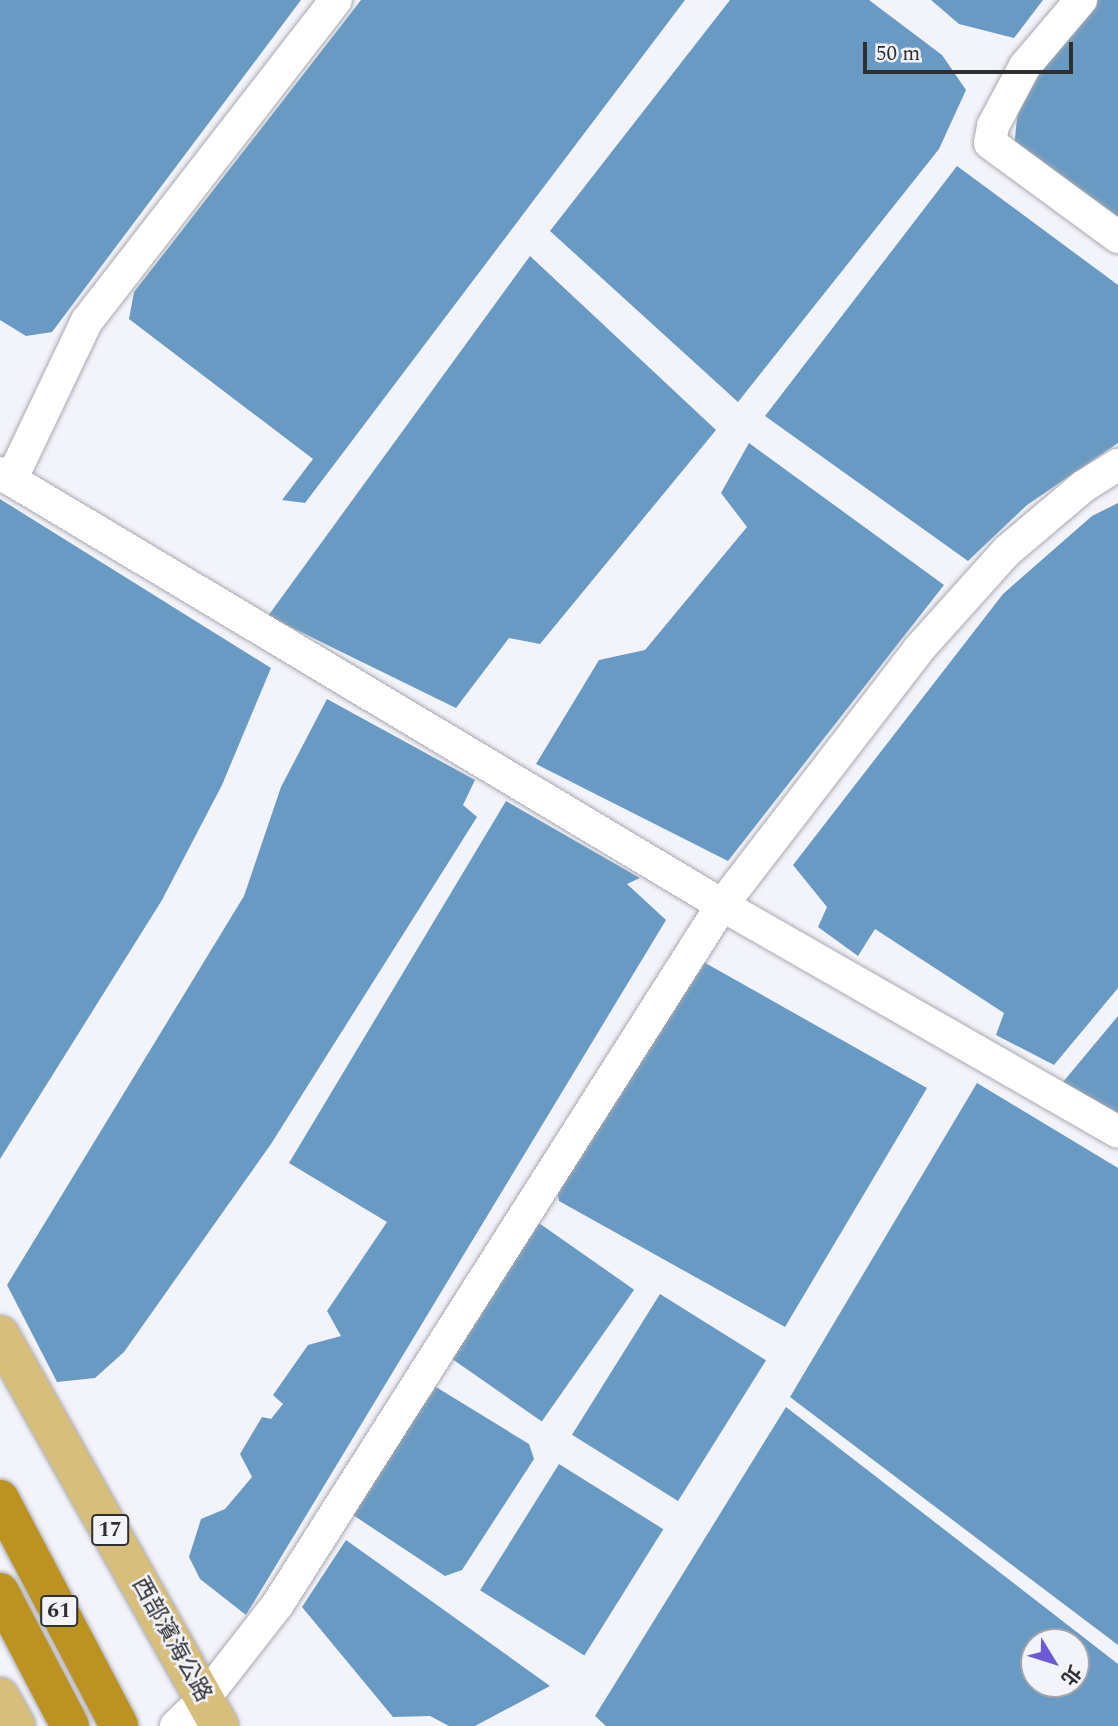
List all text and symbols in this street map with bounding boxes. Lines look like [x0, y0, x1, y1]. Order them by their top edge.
scale bar [866, 28, 1076, 72]
text: 50 m [876, 38, 920, 70]
road number: 17 [91, 1512, 129, 1548]
street label: 西部濱海公路 [125, 1573, 217, 1707]
road number: 61 [40, 1594, 78, 1628]
north arrow [1020, 1628, 1090, 1698]
text: 北 [1053, 1659, 1088, 1691]

